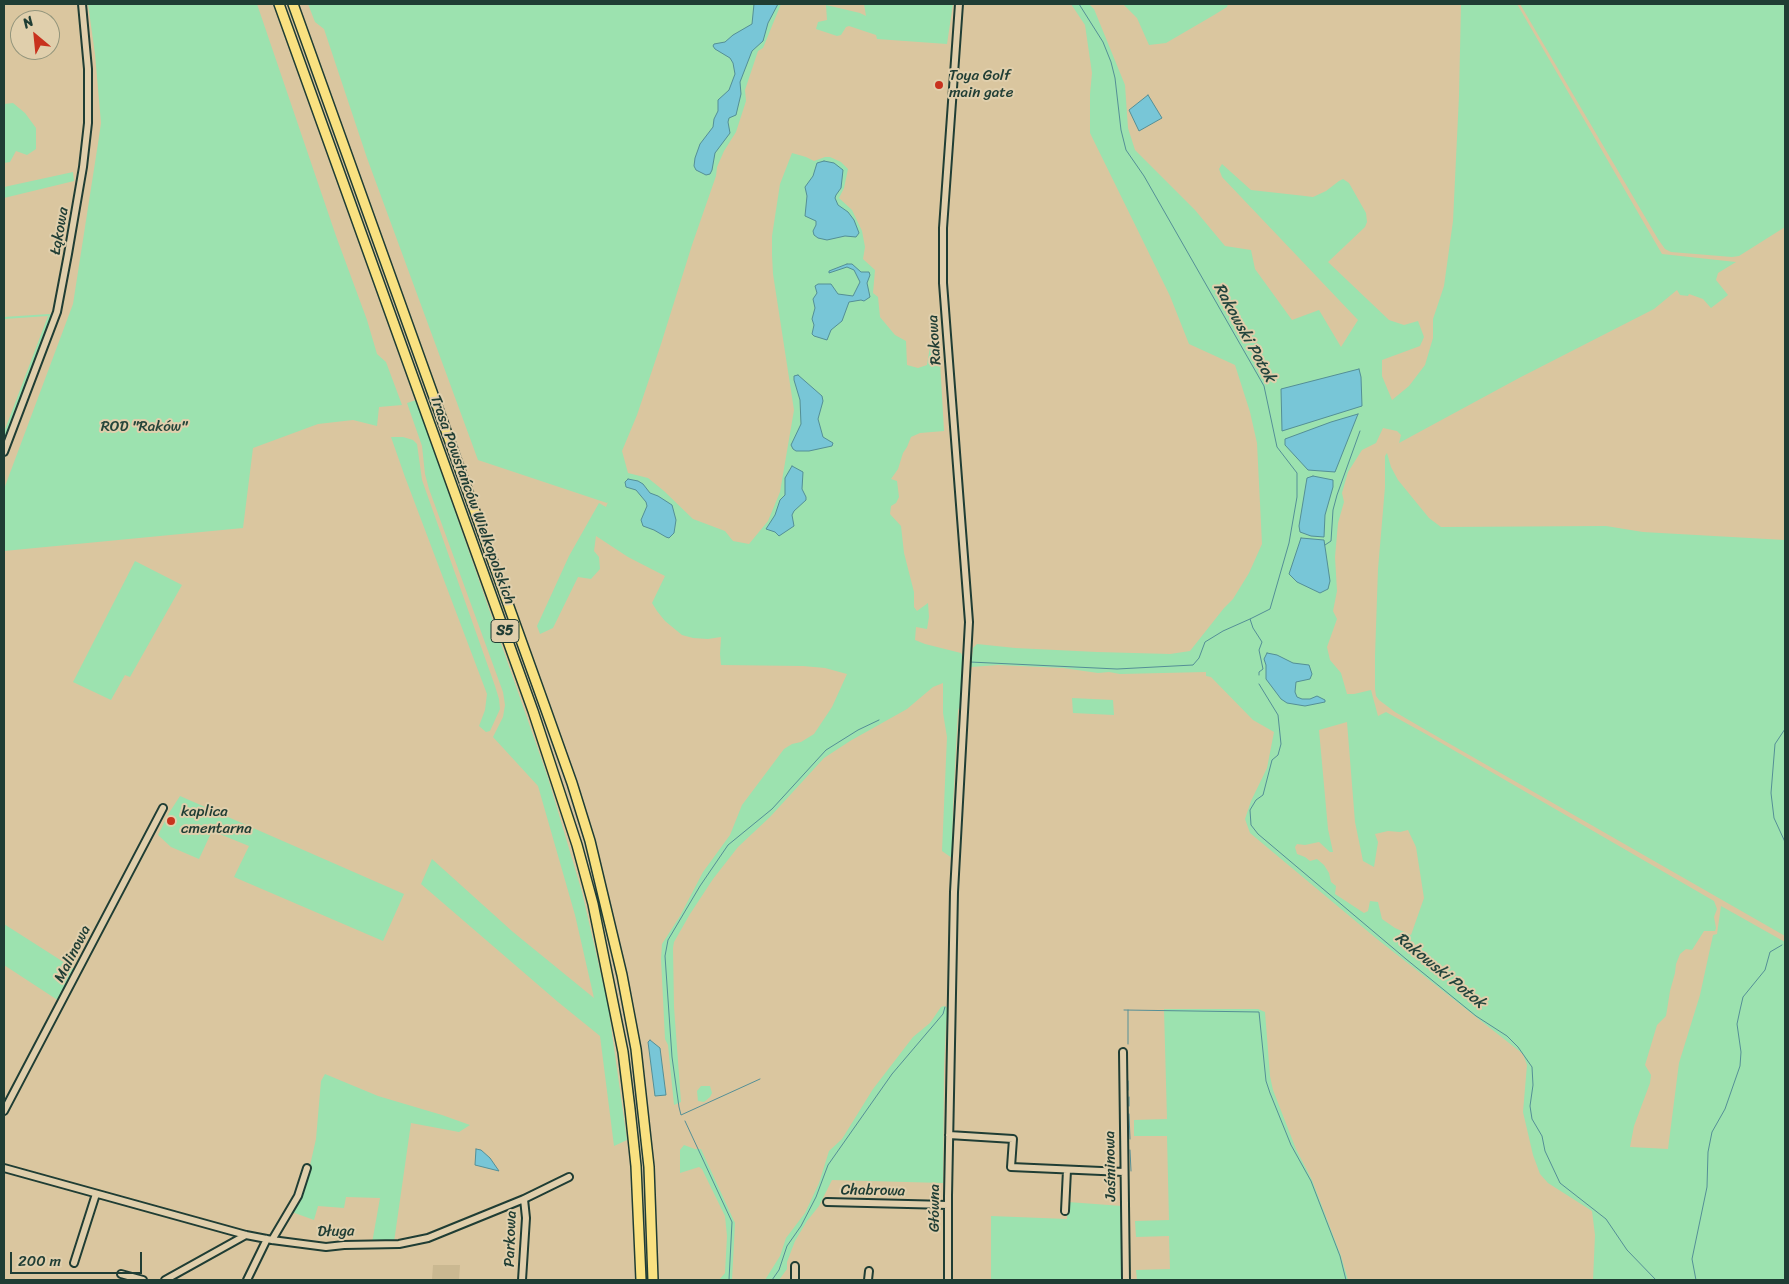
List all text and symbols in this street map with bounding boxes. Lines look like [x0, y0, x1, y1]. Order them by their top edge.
text: N [18, 9, 38, 36]
north arrow [10, 10, 60, 60]
place label: Toya Golf main gate [949, 67, 1014, 102]
marker: Toya Golf main gate [933, 79, 945, 91]
street label: Łąkowa [47, 206, 73, 256]
water label: Rakowski Potok [1209, 280, 1279, 386]
street label: Rakowa [924, 314, 946, 366]
street label: Trasa Powstańców Wielkopolskich [426, 393, 518, 607]
park label: ROD "Raków" [101, 418, 187, 436]
road number: S5 [491, 620, 519, 642]
place label: kaplica cmentarna [181, 803, 252, 838]
marker: kaplica cmentarna [165, 815, 177, 827]
street label: Malinowa [51, 922, 95, 986]
water label: Rakowski Potok [1391, 929, 1489, 1013]
street label: Jaśminowa [1101, 1131, 1121, 1201]
street label: Chabrowa [841, 1181, 905, 1201]
street label: Główna [926, 1184, 944, 1232]
street label: Parkowa [501, 1211, 521, 1267]
street label: Długa [317, 1223, 355, 1241]
scale bar [12, 1242, 145, 1274]
text: 200 m [18, 1248, 61, 1274]

